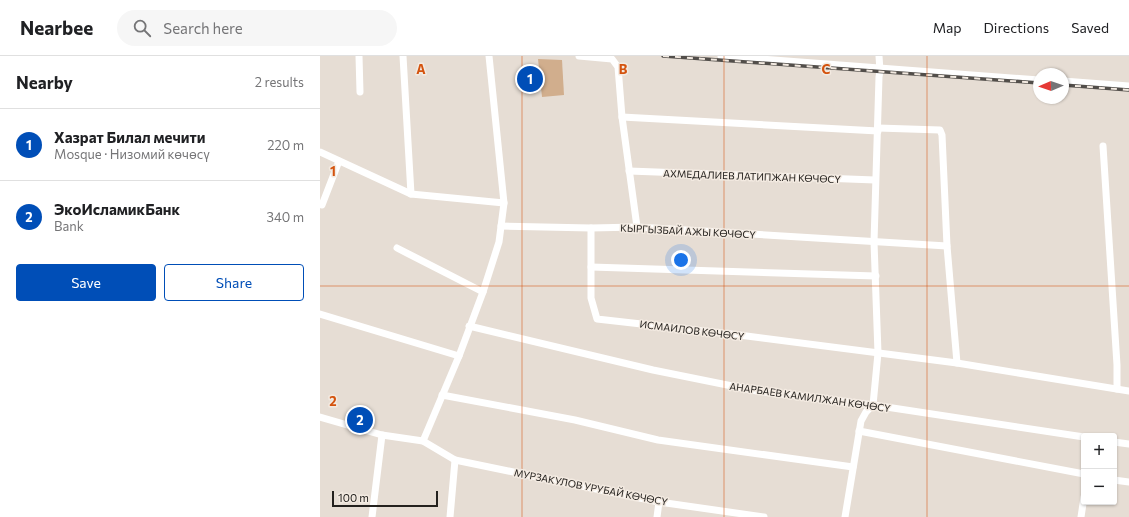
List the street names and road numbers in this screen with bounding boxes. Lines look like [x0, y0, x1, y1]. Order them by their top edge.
street label: АХМЕДАЛИЕВ ЛАТИПЖАН КӨЧӨСҮ [663, 167, 841, 185]
street label: КЫРГЫЗБАЙ АЖЫ КӨЧӨСҮ [620, 221, 757, 241]
street label: ИСМАИЛОВ КӨЧӨСҮ [639, 318, 745, 342]
street label: АНАРБАЕВ КАМИЛЖАН КӨЧӨСҮ [729, 380, 892, 414]
street label: МУРЗАКУЛОВ УРУБАЙ КӨЧӨСҮ [513, 466, 669, 508]

